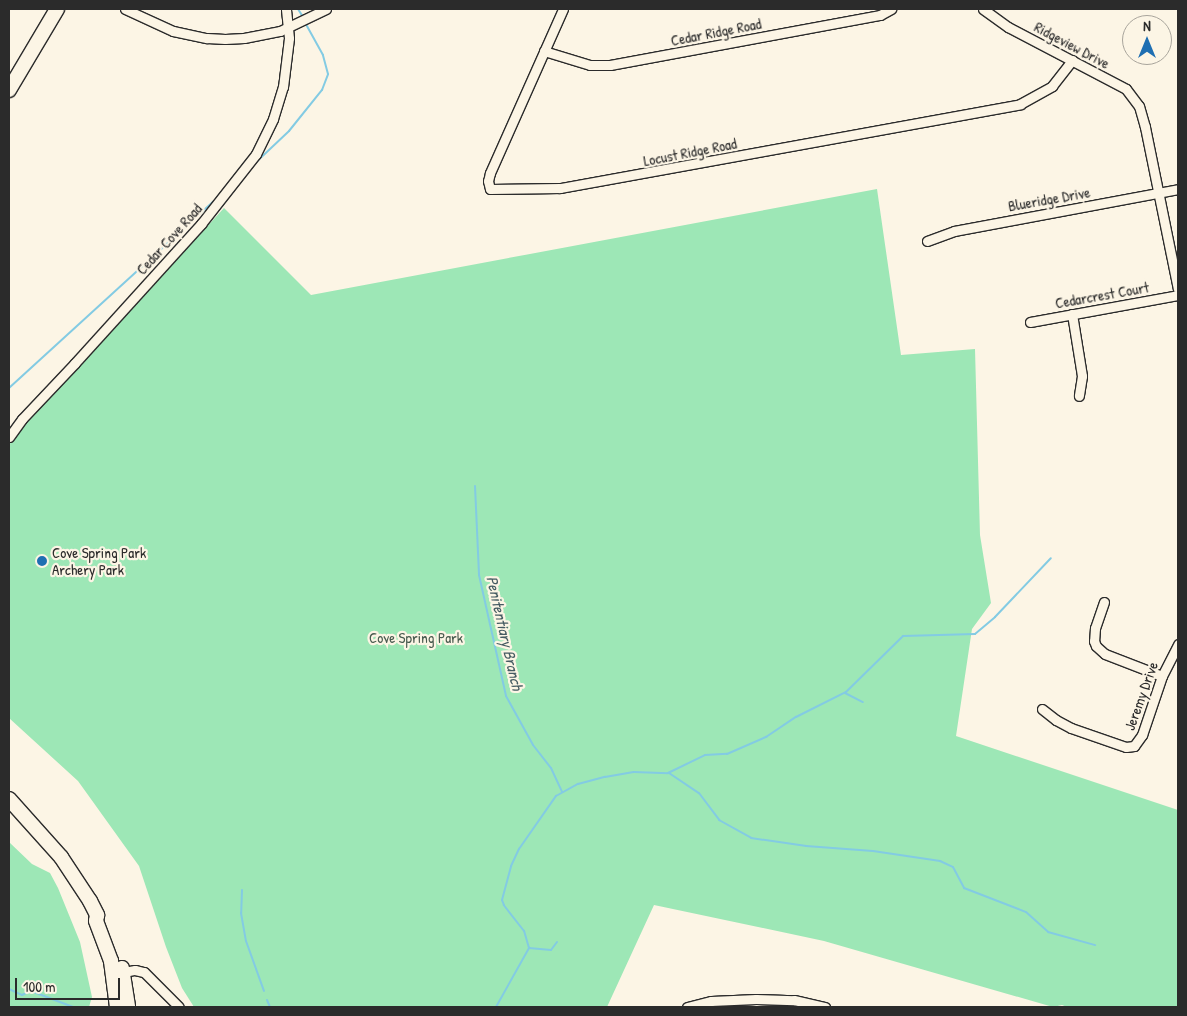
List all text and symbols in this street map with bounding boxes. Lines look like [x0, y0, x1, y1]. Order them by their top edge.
street label: Cedar Ridge Road [669, 14, 763, 50]
north arrow [1122, 15, 1172, 65]
text: N [1143, 16, 1151, 35]
street label: Ridgeview Drive [1031, 18, 1113, 72]
street label: Locust Ridge Road [642, 134, 738, 170]
street label: Blueridge Drive [1007, 183, 1091, 215]
street label: Cedar Cove Road [132, 200, 206, 278]
street label: Cedarcrest Court [1054, 278, 1150, 312]
place label: Cove Spring Park Archery Park [52, 543, 146, 578]
marker: Cove Spring Park Archery Park [36, 555, 48, 567]
water label: Penitentiary Branch [483, 574, 527, 692]
park label: Cove Spring Park [369, 629, 463, 647]
street label: Jeremy Drive [1120, 659, 1162, 733]
scale bar [18, 968, 122, 1000]
text: 100 m [23, 976, 56, 997]

